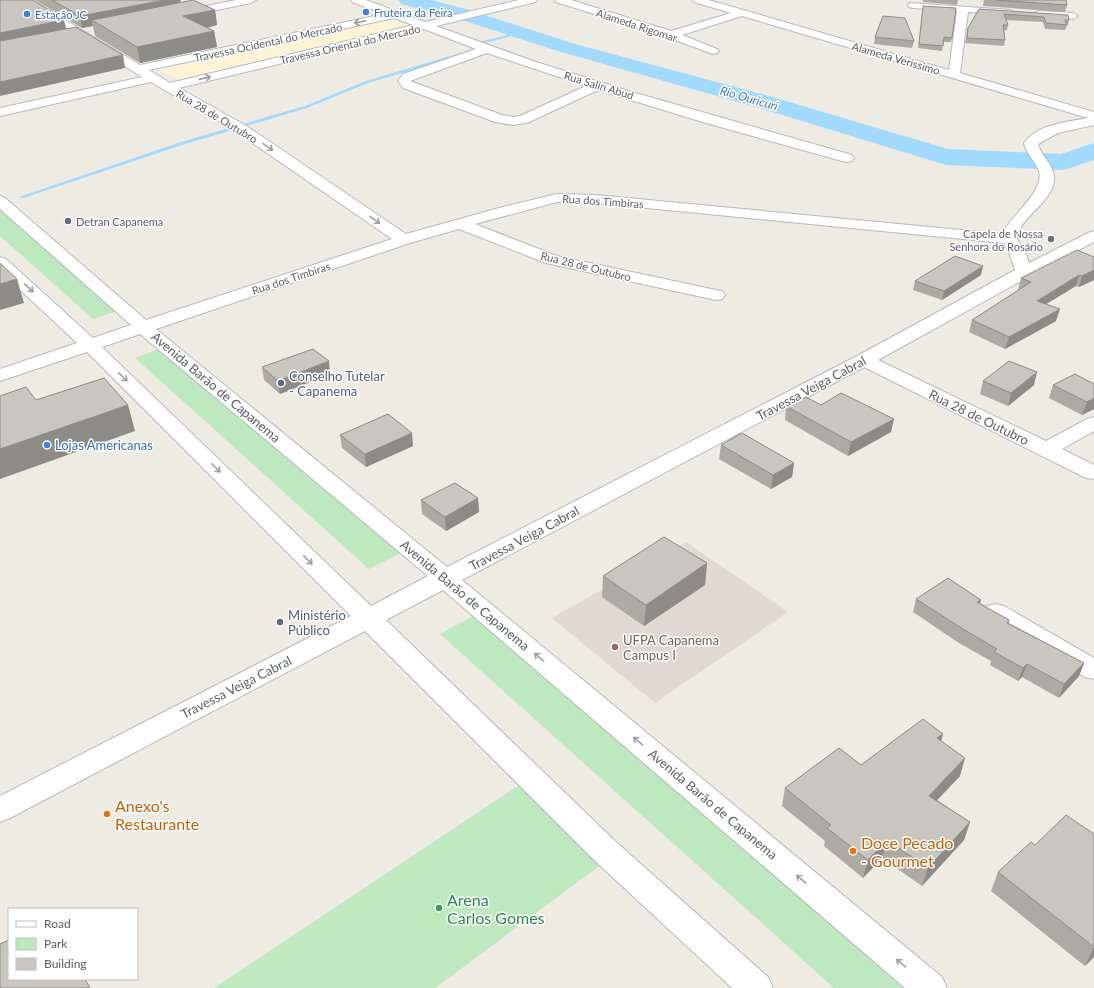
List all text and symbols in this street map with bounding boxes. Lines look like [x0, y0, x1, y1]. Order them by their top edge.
place label: Fruteira da Feira [374, 6, 452, 19]
street label: Alameda Rigomar [595, 6, 679, 44]
marker: Fruteira da Feira [361, 7, 371, 17]
place label: Estação JC [35, 8, 88, 21]
marker: Estação JC [22, 9, 32, 19]
one-way arrow [354, 19, 367, 27]
street label: Travessa Ocidental do Mercado [193, 20, 343, 64]
street label: Travessa Oriental do Mercado [279, 22, 421, 66]
street label: Alameda Verissimo [851, 39, 941, 77]
street label: Rua Salin Abud [563, 68, 635, 102]
one-way arrow [199, 73, 212, 81]
water label: Rio Ouricuri [718, 83, 780, 113]
street label: Rua 28 de Outubro [174, 87, 260, 145]
one-way arrow [262, 143, 273, 151]
street label: Rua dos Timbiras [562, 192, 645, 210]
place label: Detran Capanema [76, 215, 163, 228]
marker: Detran Capanema [63, 216, 73, 226]
one-way arrow [369, 216, 380, 224]
place label: Capela de Nossa Senhora do Rosário [949, 227, 1043, 253]
marker: Capela de Nossa Senhora do Rosário [1046, 234, 1056, 244]
street label: Rua 28 de Outubro [540, 248, 632, 284]
street label: Rua dos Timbiras [250, 259, 332, 297]
one-way arrow [23, 283, 33, 292]
street label: Avenida Barão de Capanema [148, 328, 284, 446]
street label: Travessa Veiga Cabral [753, 352, 869, 424]
place label: Conselho Tutelar - Capanema [289, 368, 385, 399]
one-way arrow [118, 372, 128, 382]
marker: Conselho Tutelar - Capanema [276, 378, 286, 388]
street label: Rua 28 de Outubro [926, 386, 1032, 448]
place label: Lojas Americanas [55, 437, 153, 453]
marker: Lojas Americanas [42, 440, 52, 450]
one-way arrow [211, 463, 221, 473]
street label: Travessa Veiga Cabral [466, 502, 582, 574]
street label: Avenida Barão de Capanema [397, 536, 533, 654]
one-way arrow [303, 555, 313, 564]
place label: Ministério Público [288, 607, 346, 638]
marker: Ministério Público [275, 617, 285, 627]
place label: UFPA Capanema Campus I [623, 632, 719, 663]
marker: UFPA Capanema Campus I [610, 642, 620, 652]
street label: Travessa Veiga Cabral [178, 652, 294, 722]
one-way arrow [533, 652, 544, 661]
one-way arrow [633, 736, 643, 745]
street label: Avenida Barão de Capanema [645, 745, 781, 863]
place label: Anexo's Restaurante [115, 796, 199, 833]
marker: Anexo's Restaurante [102, 809, 112, 819]
place label: Doce Pecado - Gourmet [861, 833, 953, 870]
marker: Doce Pecado - Gourmet [848, 846, 858, 856]
one-way arrow [796, 874, 807, 883]
place label: Arena Carlos Gomes [447, 890, 545, 927]
marker: Arena Carlos Gomes [434, 903, 444, 913]
legend [8, 908, 138, 980]
text: Road [44, 916, 71, 931]
text: Park [44, 936, 68, 951]
text: Building [44, 956, 87, 971]
one-way arrow [895, 958, 906, 967]

